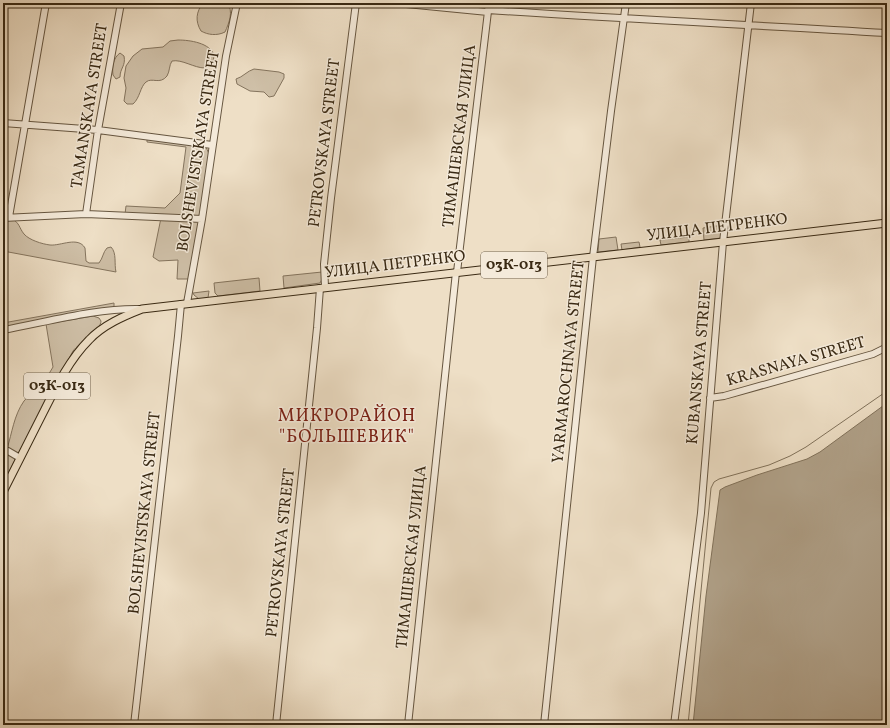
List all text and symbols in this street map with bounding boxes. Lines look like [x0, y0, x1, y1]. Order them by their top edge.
street label: TAMANSKAYA STREET [66, 22, 114, 190]
street label: ТИМАШЕВСКАЯ УЛИЦА [438, 43, 482, 229]
street label: BOLSHEVISTSKAYA STREET [172, 49, 226, 253]
street label: PETROVSKAYA STREET [304, 57, 346, 229]
street label: УЛИЦА ПЕТРЕНКО [645, 208, 789, 248]
street label: УЛИЦА ПЕТРЕНКО [323, 245, 467, 285]
road number: 03К-013 [481, 252, 547, 278]
street label: YARMAROCHNAYA STREET [547, 260, 591, 464]
street label: KUBANSKAYA STREET [682, 281, 718, 445]
street label: KRASNAYA STREET [724, 332, 868, 392]
road number: 03К-013 [24, 373, 90, 399]
district label: МИКРОРАЙОН "БОЛЬШЕВИК" [278, 404, 416, 450]
street label: BOLSHEVISTSKAYA STREET [123, 411, 167, 615]
street label: ТИМАШЕВСКАЯ УЛИЦА [391, 464, 433, 650]
street label: PETROVSKAYA STREET [261, 467, 301, 639]

